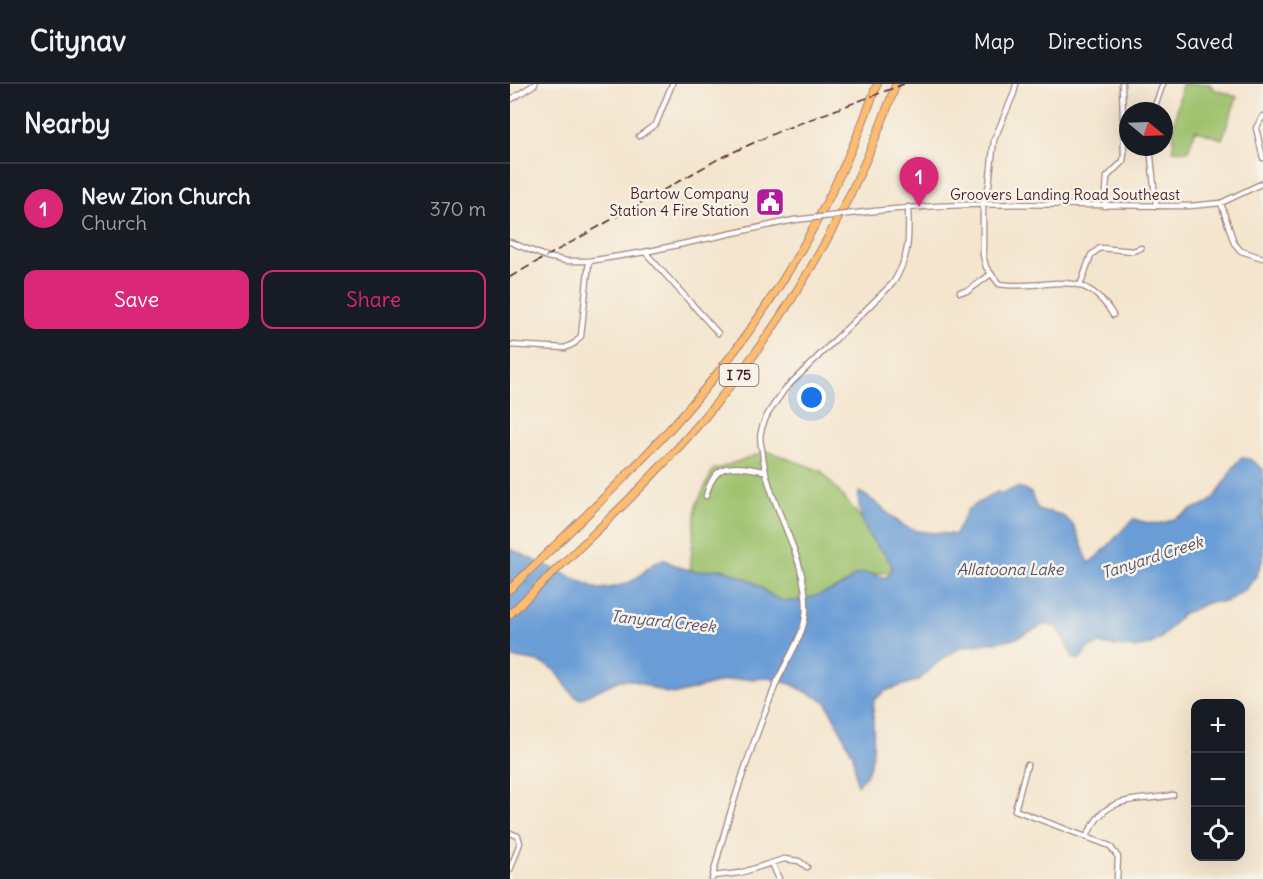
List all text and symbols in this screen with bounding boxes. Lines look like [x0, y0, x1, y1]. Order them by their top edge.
text: Citynav [30, 23, 126, 59]
text: Map [974, 28, 1015, 55]
text: Directions [1048, 28, 1142, 55]
text: Saved [1175, 28, 1233, 55]
north arrow [1119, 102, 1173, 156]
text: Nearby [24, 107, 110, 140]
pin: 1 [900, 158, 938, 207]
text: New Zion Church [81, 182, 251, 210]
place label: Bartow Company Station 4 Fire Station [610, 184, 749, 220]
street label: Groovers Landing Road Southeast [950, 185, 1180, 204]
public building icon: Bartow Company Station 4 Fire Station [754, 186, 786, 218]
text: 1 [40, 196, 47, 221]
text: 370 m [429, 196, 486, 221]
text: Church [81, 210, 147, 235]
button: Save [24, 270, 249, 329]
button: Share [261, 270, 486, 329]
road number: I 75 [720, 364, 758, 386]
your location [797, 383, 826, 412]
water label: Tanyard Creek [1099, 531, 1207, 583]
water label: Allatoona Lake [957, 559, 1065, 579]
water label: Tanyard Creek [610, 606, 718, 637]
map controls [1191, 699, 1245, 861]
button: + [1191, 699, 1245, 753]
button: − [1191, 753, 1245, 807]
button: locate [1191, 807, 1245, 861]

